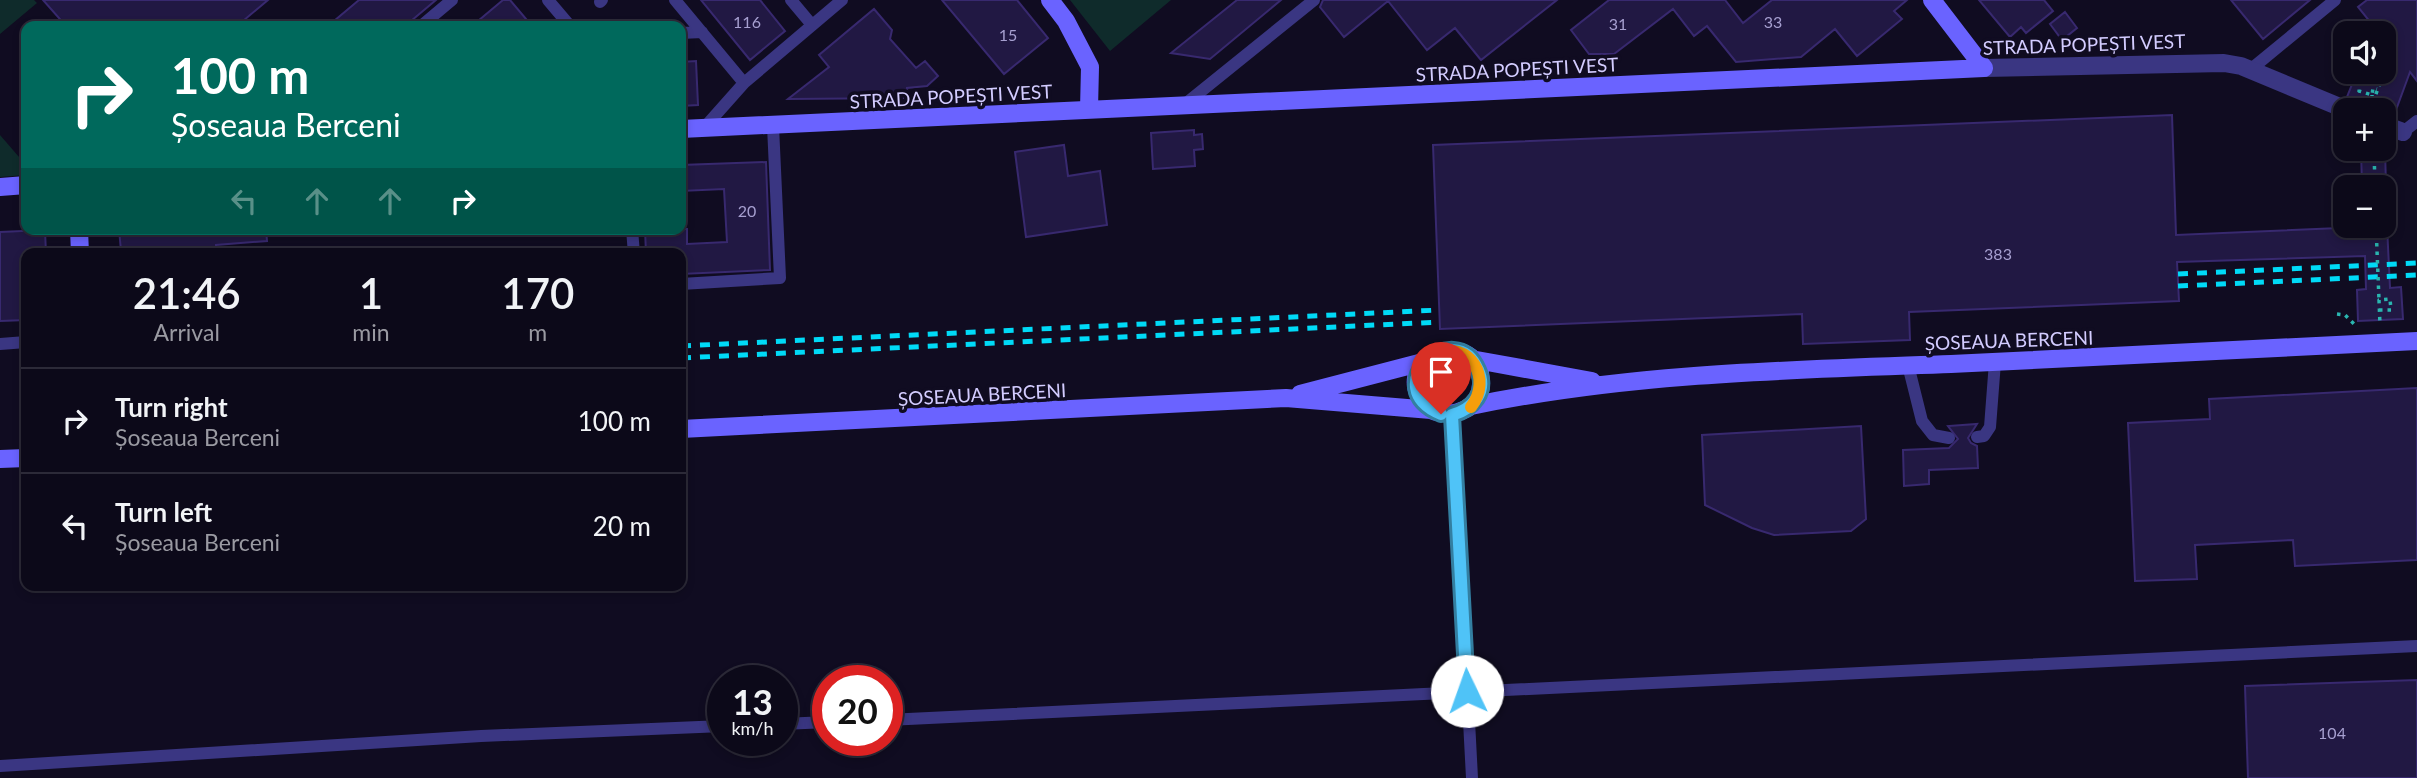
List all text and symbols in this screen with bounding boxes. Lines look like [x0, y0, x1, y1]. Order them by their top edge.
house number: 116 [733, 12, 761, 31]
house number: 33 [1764, 12, 1782, 31]
house number: 31 [1609, 14, 1627, 33]
map controls [2333, 21, 2396, 238]
button: sound [2333, 21, 2396, 84]
house number: 15 [999, 25, 1017, 44]
street label: STRADA POPEȘTI VEST [1982, 29, 2186, 59]
text: 100 m [171, 46, 309, 104]
icon: right [56, 49, 147, 140]
street label: STRADA POPEȘTI VEST [1415, 52, 1619, 86]
street label: STRADA POPEȘTI VEST [849, 79, 1053, 113]
button: + [2333, 98, 2396, 161]
text: Șoseaua Berceni [171, 105, 401, 144]
button: − [2333, 175, 2396, 238]
icon: left [225, 182, 263, 220]
icon: ahead [298, 182, 336, 220]
icon: ahead [371, 182, 409, 220]
icon: right [444, 182, 482, 220]
house number: 20 [738, 201, 756, 220]
house number: 383 [1984, 244, 2012, 263]
text: 21:46 [133, 268, 241, 318]
text: 1 [359, 268, 383, 318]
text: 170 [501, 268, 574, 318]
text: Arrival [154, 318, 220, 346]
text: min [352, 318, 390, 346]
text: m [528, 318, 547, 346]
street label: ȘOSEAUA BERCENI [1924, 326, 2094, 354]
pin [1411, 342, 1471, 414]
icon: arrive [1422, 353, 1460, 391]
street label: ȘOSEAUA BERCENI [897, 378, 1067, 410]
text: Turn right [115, 391, 228, 423]
icon: right [56, 402, 94, 440]
text: 100 m [578, 405, 651, 437]
text: Șoseaua Berceni [115, 423, 280, 451]
text: Turn left [115, 496, 212, 528]
icon: left [56, 507, 94, 545]
text: 20 m [593, 510, 651, 542]
text: Șoseaua Berceni [115, 528, 280, 556]
position arrow [1430, 654, 1504, 728]
speed limit sign: 20 [812, 665, 903, 756]
text: 13 [732, 680, 773, 722]
text: km/h [731, 717, 774, 739]
house number: 104 [2318, 723, 2346, 742]

